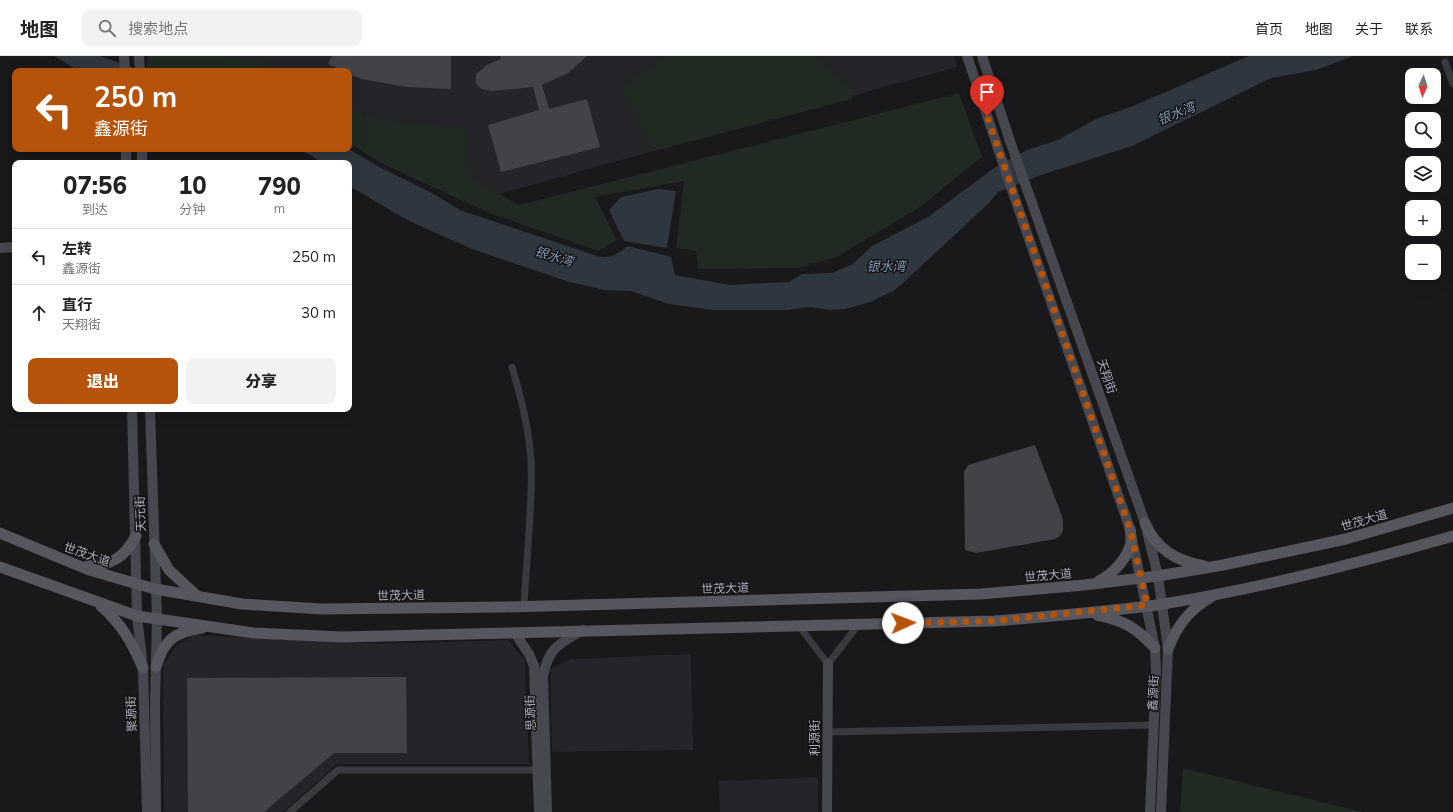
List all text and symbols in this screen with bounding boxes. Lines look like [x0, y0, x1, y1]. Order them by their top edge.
search box [82, 10, 362, 46]
text: 地图 [20, 17, 58, 41]
icon: search [96, 17, 118, 39]
text: 搜索地点 [128, 19, 188, 38]
text: 首页 [1255, 20, 1283, 38]
text: 地图 [1305, 20, 1333, 38]
text: 关于 [1355, 20, 1383, 38]
text: 联系 [1405, 20, 1433, 38]
north arrow [1405, 68, 1441, 104]
map controls [1405, 68, 1441, 280]
pin [970, 75, 1004, 116]
text: 250 m [94, 79, 177, 114]
icon: arrive [976, 81, 998, 103]
icon: left [28, 84, 80, 136]
water label: 银水湾 [1155, 98, 1199, 128]
button: search [1405, 112, 1441, 148]
text: 鑫源街 [94, 117, 148, 140]
button: layers [1405, 156, 1441, 192]
text: 07:56 [63, 170, 127, 200]
text: 10 [178, 170, 207, 200]
text: 790 [258, 171, 301, 201]
text: m [274, 200, 285, 216]
button: + [1405, 200, 1441, 236]
text: 到达 [82, 201, 108, 217]
text: 分钟 [179, 201, 205, 217]
text: 左转 [62, 239, 92, 258]
water label: 银水湾 [533, 243, 577, 270]
button: − [1405, 244, 1441, 280]
icon: left [28, 246, 50, 268]
text: 250 m [292, 247, 336, 266]
water label: 银水湾 [866, 258, 907, 274]
text: 鑫源街 [62, 260, 101, 276]
text: 直行 [62, 295, 92, 314]
icon: ahead [28, 302, 50, 324]
text: 30 m [301, 303, 336, 322]
text: 天翔街 [62, 316, 101, 332]
street label: 天翔街 [1094, 357, 1120, 395]
button: 退出 [28, 358, 178, 404]
button: 分享 [186, 358, 336, 404]
street label: 天元街 [132, 496, 148, 532]
street label: 世茂大道 [1339, 506, 1389, 534]
street label: 世茂大道 [62, 539, 112, 569]
street label: 世茂大道 [1023, 565, 1073, 585]
street label: 世茂大道 [701, 580, 749, 596]
street label: 世茂大道 [377, 587, 425, 603]
position arrow [882, 602, 924, 644]
street label: 鑫源街 [1145, 675, 1161, 711]
street label: 思源街 [522, 695, 538, 731]
street label: 聚源街 [123, 696, 139, 732]
street label: 利源街 [807, 720, 822, 756]

